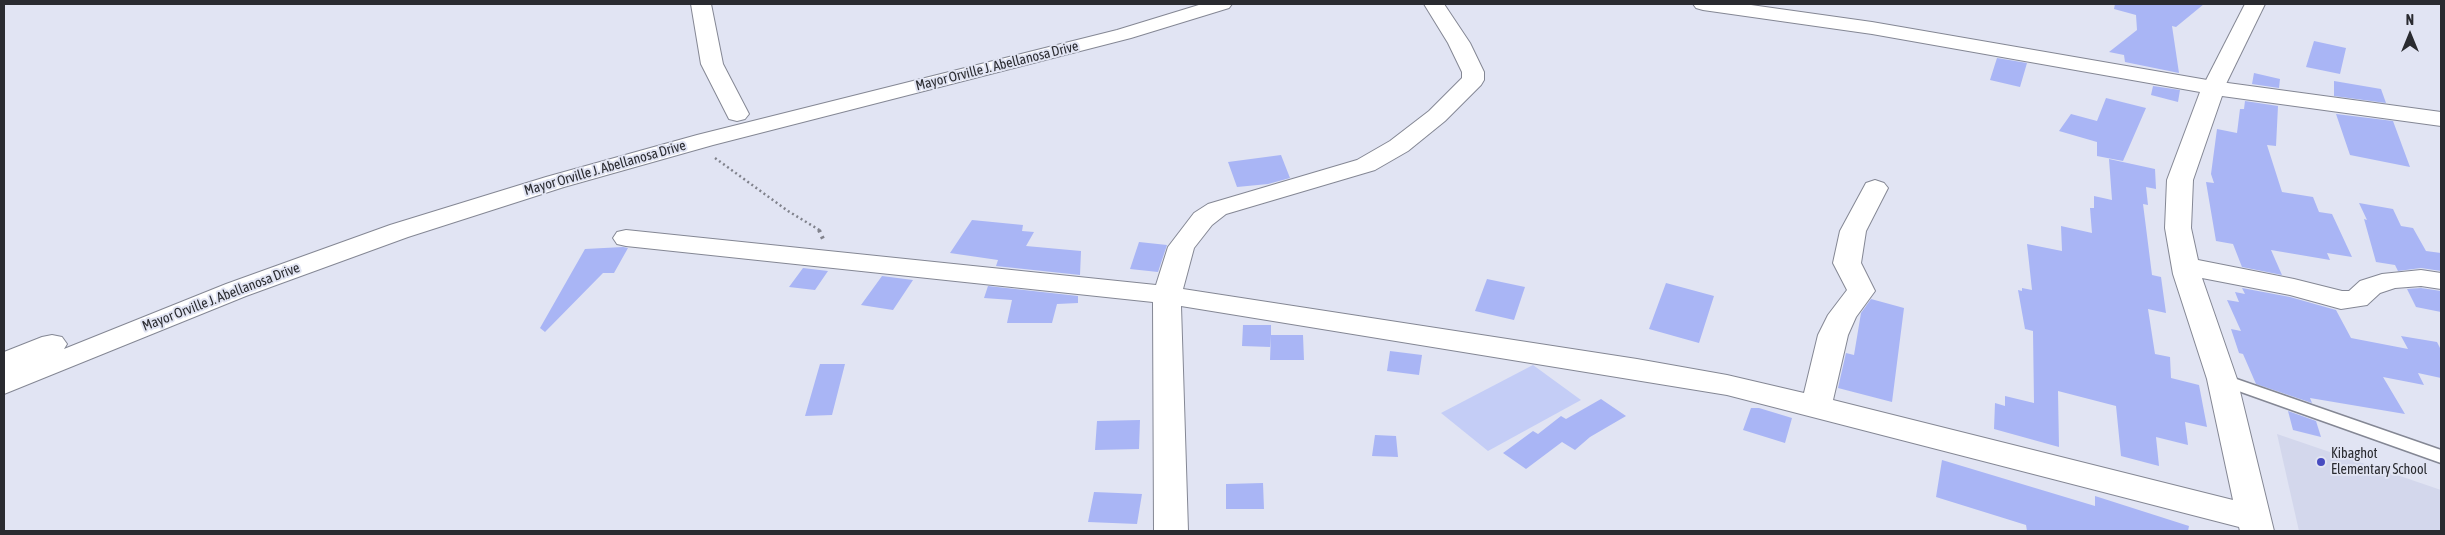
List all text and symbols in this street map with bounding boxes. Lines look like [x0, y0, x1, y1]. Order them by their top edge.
north arrow [2385, 10, 2435, 60]
text: N [2406, 12, 2414, 28]
street label: Mayor Orville J. Abellanosa Drive [914, 38, 1080, 94]
street label: Mayor Orville J. Abellanosa Drive [522, 137, 688, 199]
street label: Mayor Orville J. Abellanosa Drive [140, 259, 302, 335]
place label: Kibaghot Elementary School [2331, 446, 2427, 478]
marker: Kibaghot Elementary School [2315, 456, 2327, 468]

